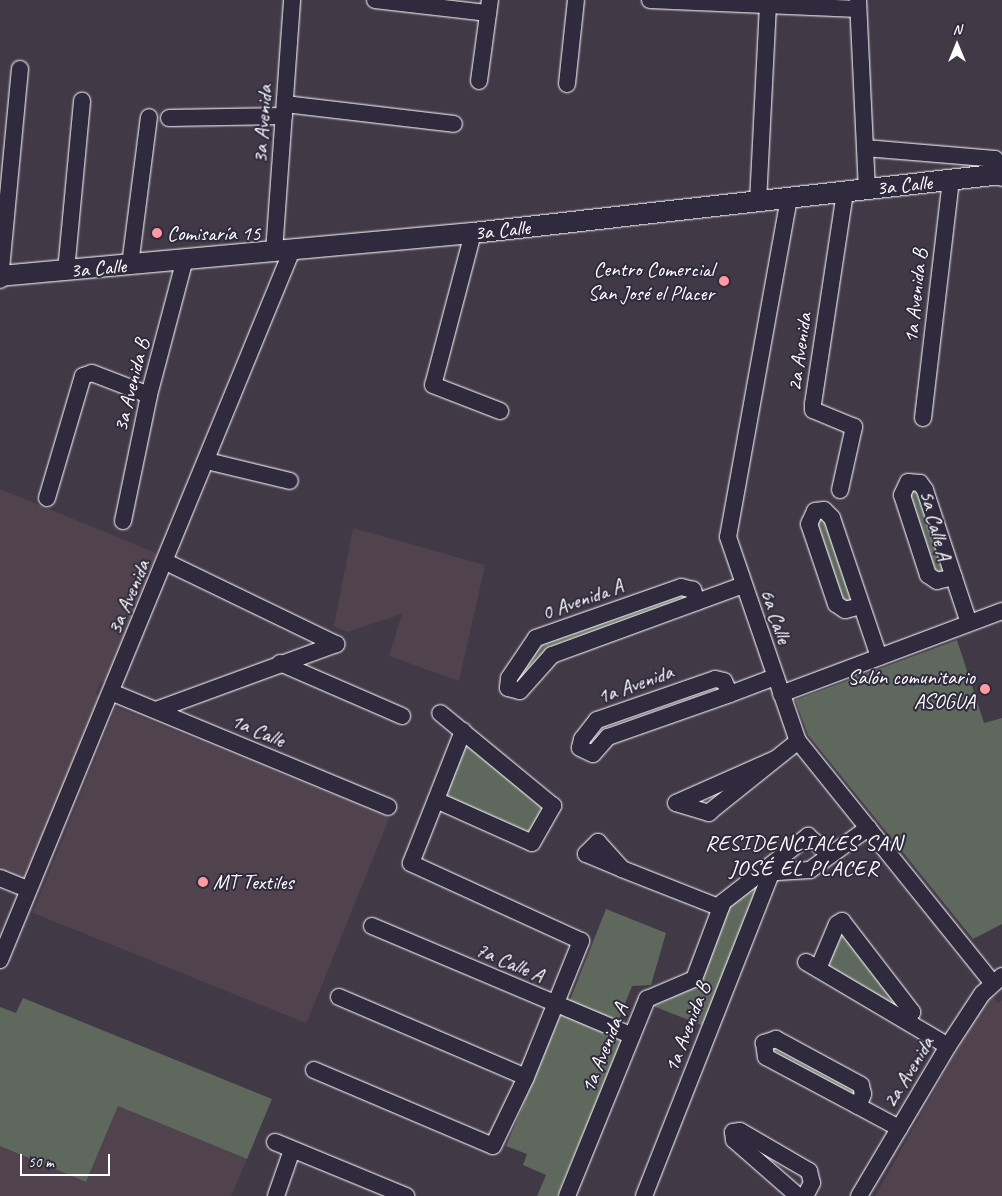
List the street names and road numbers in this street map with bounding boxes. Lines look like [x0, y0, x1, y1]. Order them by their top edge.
street label: 3a Avenida [247, 84, 277, 164]
street label: 3a Calle [874, 170, 934, 200]
street label: 3a Calle [472, 215, 532, 245]
street label: 1a Avenida B [898, 248, 932, 344]
street label: 3a Calle [69, 253, 127, 283]
street label: 2a Avenida [781, 312, 817, 392]
street label: 3a Avenida B [107, 336, 155, 434]
street label: 5a Calle A [914, 487, 958, 563]
street label: 3a Avenida [101, 556, 155, 638]
street label: 0 Avenida A [538, 573, 626, 625]
street label: 6a Calle [755, 585, 797, 647]
street label: 1a Avenida [594, 659, 676, 709]
street label: 1a Calle [227, 707, 289, 753]
street label: 7a Calle A [472, 936, 548, 988]
street label: 1a Avenida B [658, 979, 716, 1075]
street label: 1a Avenida A [575, 1000, 633, 1096]
street label: 2a Avenida [877, 1032, 939, 1112]

